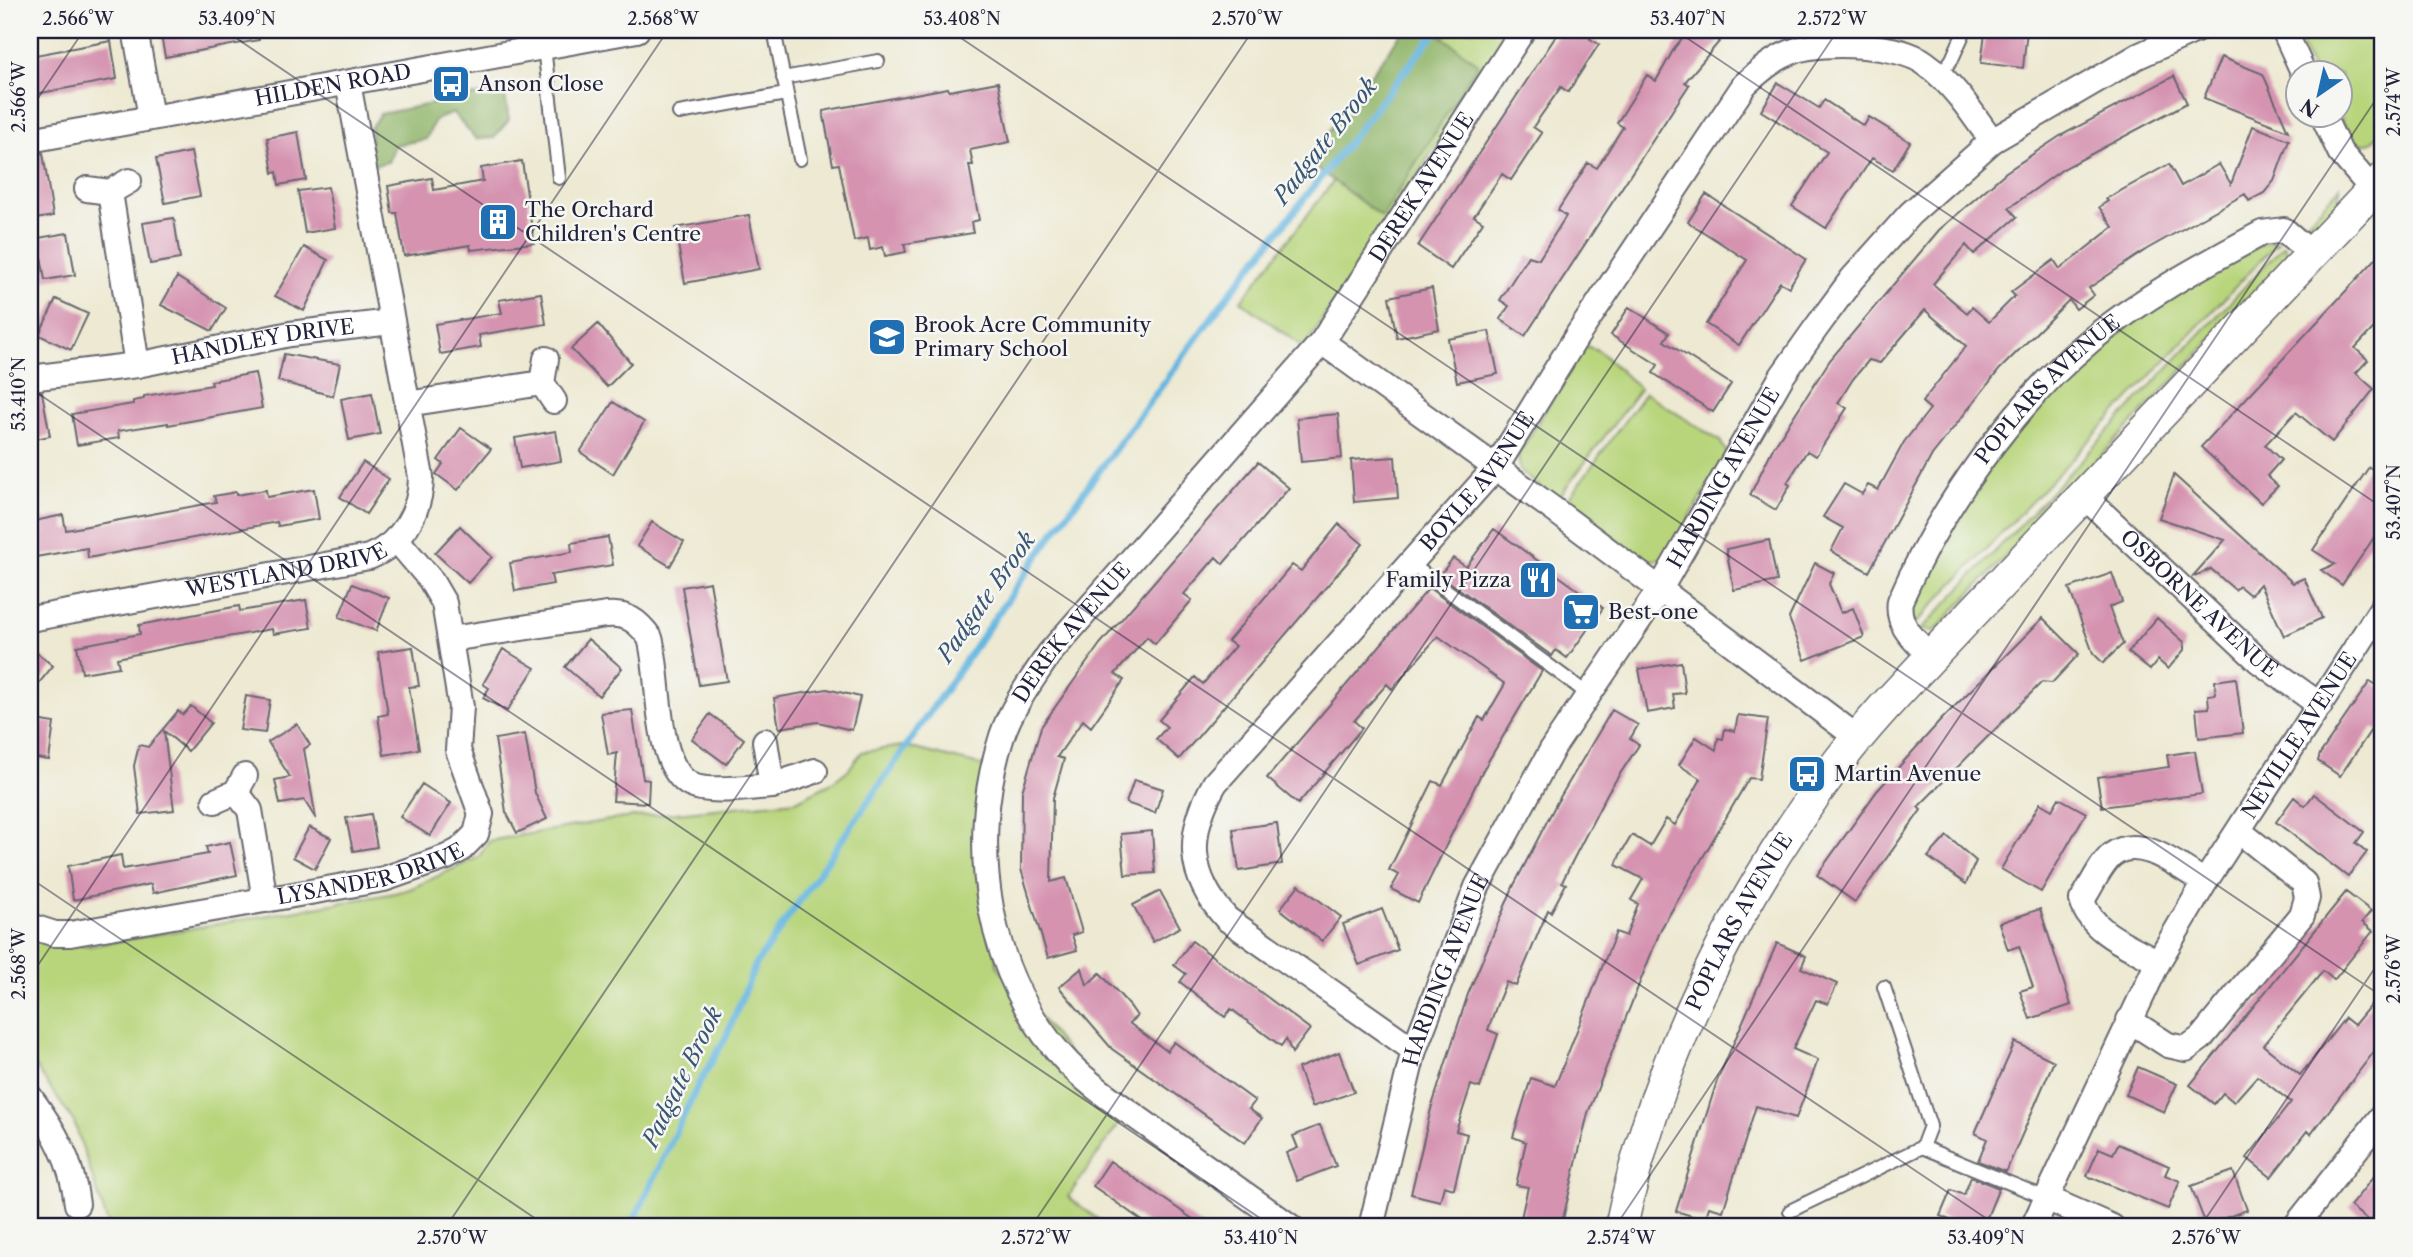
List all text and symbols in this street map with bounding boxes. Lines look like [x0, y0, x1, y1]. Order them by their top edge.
text: 2.566°W [42, 8, 115, 30]
text: 53.409°N [198, 8, 276, 30]
text: 2.568°W [627, 8, 700, 30]
text: 53.408°N [923, 8, 1001, 30]
text: 2.570°W [1212, 8, 1284, 30]
text: 53.407°N [1650, 8, 1726, 30]
text: 2.572°W [1797, 8, 1868, 30]
street label: HILDEN ROAD [253, 58, 413, 111]
text: 2.566°W [8, 60, 30, 133]
north arrow [2284, 60, 2354, 130]
bus stop icon: Anson Close [430, 63, 472, 105]
text: 2.574°W [2383, 66, 2405, 137]
place label: Anson Close [477, 71, 604, 96]
water label: Padgate Brook [1266, 72, 1383, 211]
text: N [2296, 94, 2323, 122]
street label: DEREK AVENUE [1364, 107, 1479, 267]
place label: The Orchard Children's Centre [525, 197, 701, 246]
building icon: The Orchard Children's Centre [477, 201, 519, 243]
street label: POPLARS AVENUE [1970, 309, 2124, 469]
place label: Brook Acre Community Primary School [914, 312, 1152, 361]
street label: HANDLEY DRIVE [169, 313, 356, 370]
school or university icon: Brook Acre Community Primary School [866, 316, 908, 358]
text: 53.410°N [8, 357, 30, 431]
street label: HARDING AVENUE [1662, 383, 1785, 572]
street label: BOYLE AVENUE [1414, 407, 1539, 556]
text: 53.407°N [2383, 464, 2405, 540]
street label: OSBORNE AVENUE [2116, 524, 2283, 682]
water label: Padgate Brook [930, 526, 1041, 669]
street label: WESTLAND DRIVE [183, 537, 392, 602]
street label: DEREK AVENUE [1007, 557, 1135, 707]
restaurant icon: Family Pizza [1517, 559, 1559, 601]
place label: Family Pizza [1385, 567, 1512, 592]
supermarket icon: Best-one [1560, 591, 1602, 633]
place label: Best-one [1608, 599, 1698, 624]
street label: NEVILLE AVENUE [2236, 647, 2362, 823]
bus stop icon: Martin Avenue [1786, 753, 1828, 795]
place label: Martin Avenue [1834, 761, 1981, 786]
street label: POPLARS AVENUE [1681, 828, 1797, 1014]
street label: LYSANDER DRIVE [275, 837, 468, 910]
street label: HARDING AVENUE [1398, 869, 1494, 1069]
text: 2.568°W [8, 927, 30, 1000]
text: 2.576°W [2383, 933, 2405, 1004]
water label: Padgate Brook [635, 1002, 728, 1154]
text: 2.570°W [417, 1227, 489, 1249]
text: 2.572°W [1001, 1227, 1072, 1249]
text: 53.410°N [1224, 1227, 1298, 1249]
text: 2.574°W [1586, 1227, 1657, 1249]
text: 53.409°N [1947, 1227, 2025, 1249]
text: 2.576°W [2171, 1227, 2242, 1249]

